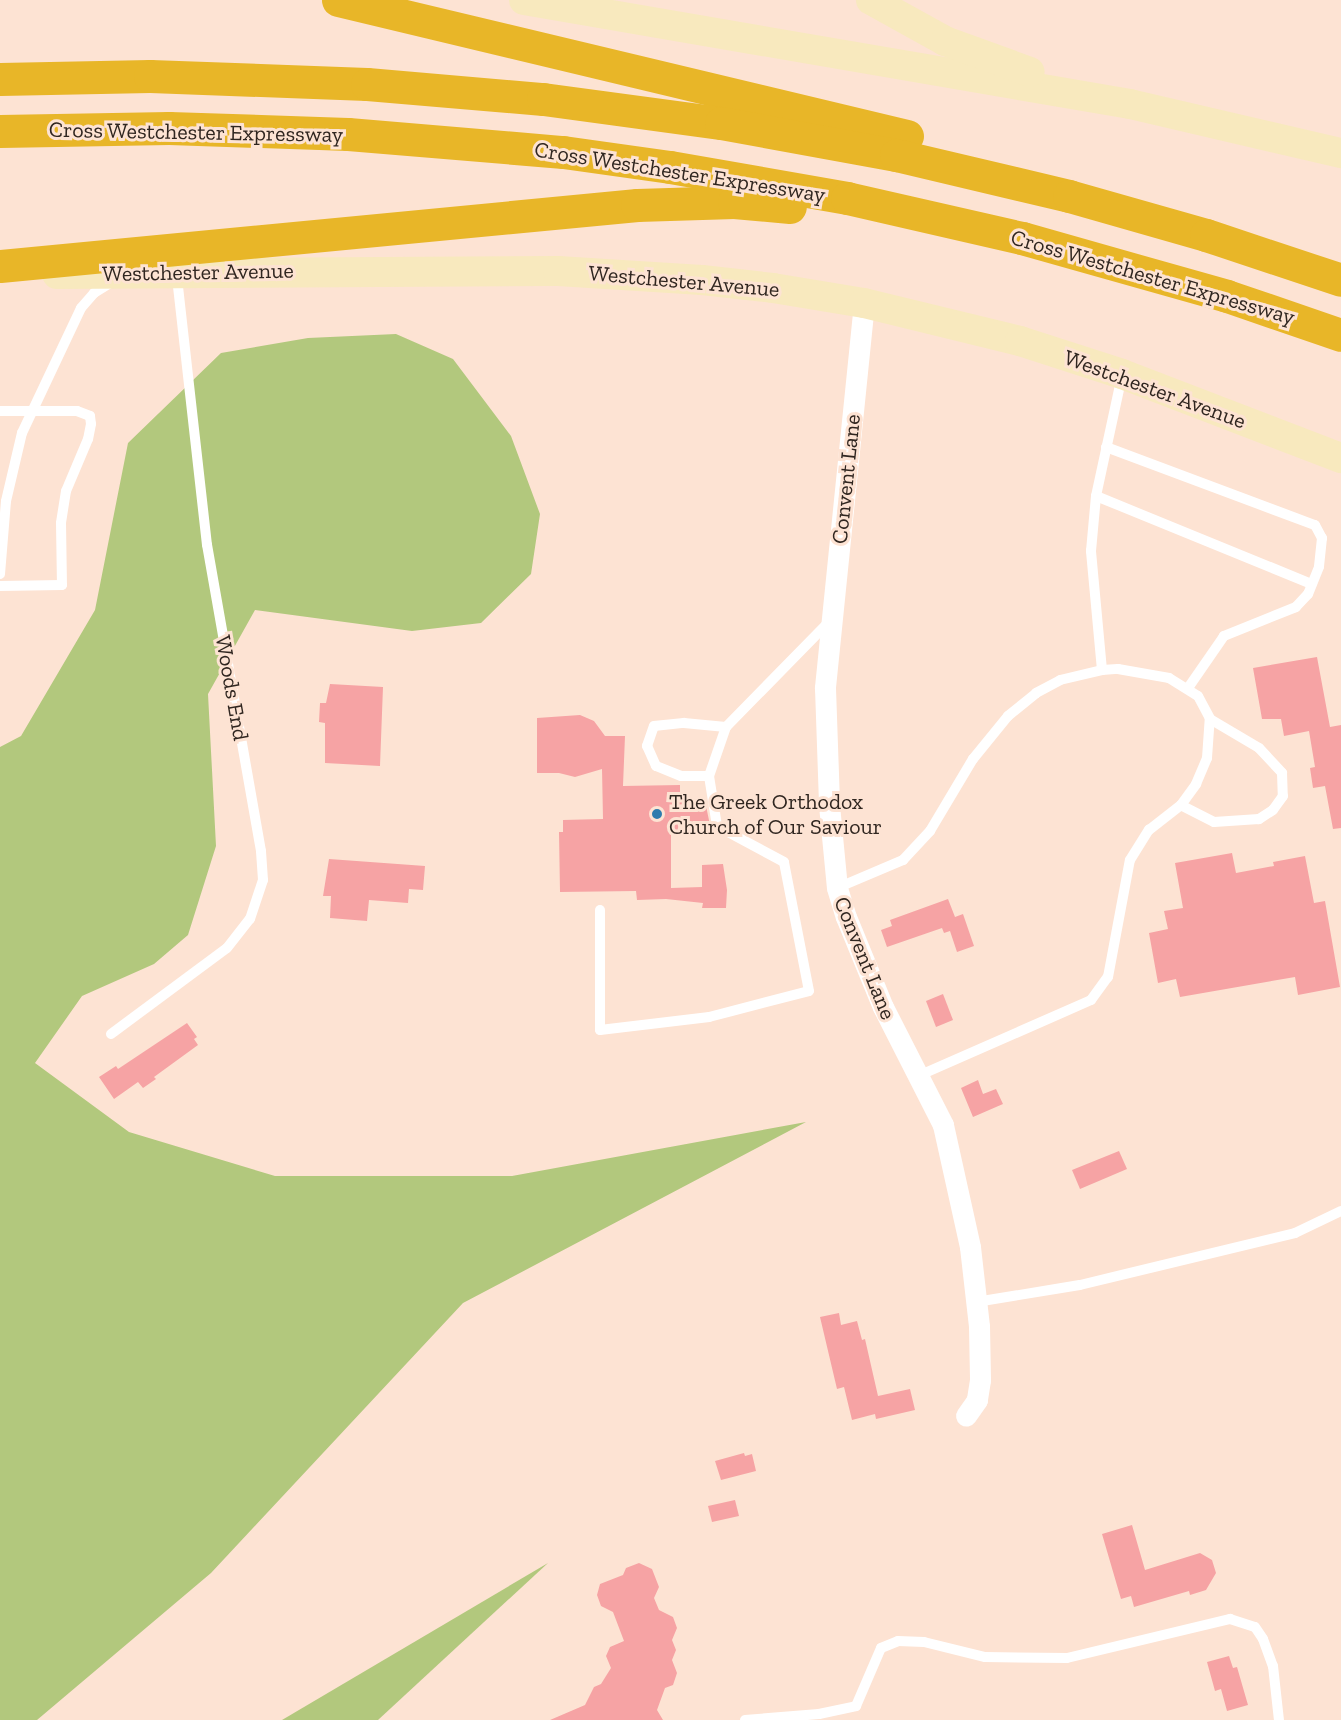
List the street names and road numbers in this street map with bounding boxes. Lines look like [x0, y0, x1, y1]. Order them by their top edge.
street label: Cross Westchester Expressway [48, 116, 344, 148]
street label: Cross Westchester Expressway [532, 136, 828, 208]
street label: Cross Westchester Expressway [1007, 224, 1299, 330]
street label: Westchester Avenue [102, 257, 294, 287]
street label: Westchester Avenue [587, 259, 781, 303]
street label: Westchester Avenue [1060, 344, 1250, 434]
street label: Convent Lane [826, 413, 866, 545]
street label: Woods End [210, 633, 254, 743]
street label: Convent Lane [828, 893, 902, 1023]

